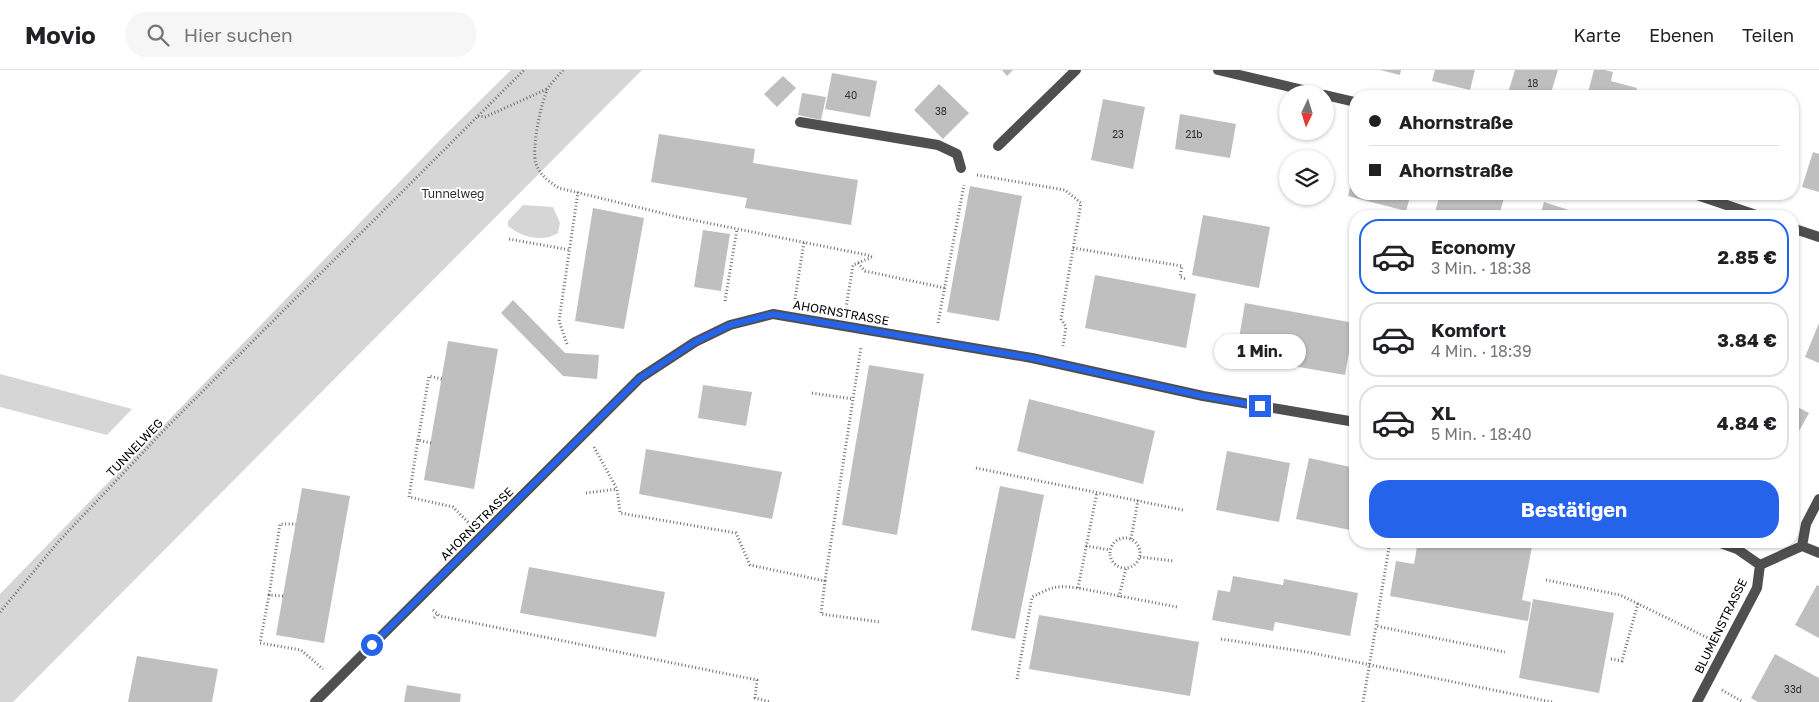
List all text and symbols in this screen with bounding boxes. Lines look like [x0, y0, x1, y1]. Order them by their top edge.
search box [126, 12, 476, 57]
text: Movio [25, 20, 96, 49]
icon: search [144, 21, 172, 49]
text: Hier suchen [184, 23, 293, 46]
text: Karte [1574, 24, 1621, 46]
text: Ebenen [1649, 24, 1714, 46]
text: Teilen [1742, 24, 1794, 46]
house number: 18 [1528, 77, 1538, 89]
north arrow [1279, 85, 1334, 140]
map controls [1279, 85, 1334, 205]
house number: 40 [845, 89, 857, 101]
house number: 38 [935, 105, 947, 117]
text: Ahornstraße [1399, 110, 1513, 133]
house number: 23 [1112, 128, 1124, 140]
house number: 21b [1186, 128, 1202, 140]
button: layers [1279, 150, 1334, 205]
text: Ahornstraße [1399, 158, 1513, 181]
park label: Tunnelweg [421, 186, 485, 201]
icon: car [1371, 234, 1416, 279]
text: Economy [1431, 235, 1516, 258]
text: 2.85 € [1717, 245, 1777, 268]
text: 3 Min. · 18:38 [1431, 258, 1531, 278]
street label: AHORNSTRASSE [792, 297, 890, 328]
icon: car [1371, 317, 1416, 362]
text: Komfort [1431, 318, 1506, 341]
text: 3.84 € [1717, 328, 1777, 351]
callout: 1 Min. [1214, 334, 1306, 368]
text: 1 Min. [1237, 341, 1283, 361]
text: 4 Min. · 18:39 [1431, 341, 1532, 361]
route end [1249, 395, 1271, 417]
icon: car [1371, 400, 1416, 445]
text: XL [1431, 401, 1456, 424]
text: 4.84 € [1717, 411, 1777, 434]
street label: TUNNELWEG [103, 415, 166, 480]
text: 5 Min. · 18:40 [1431, 424, 1532, 444]
button: Bestätigen [1369, 480, 1779, 538]
street label: AHORNSTRASSE [437, 484, 516, 563]
street label: BLUMENSTRASSE [1691, 576, 1750, 676]
route start [361, 634, 383, 656]
house number: 33d [1784, 683, 1802, 695]

